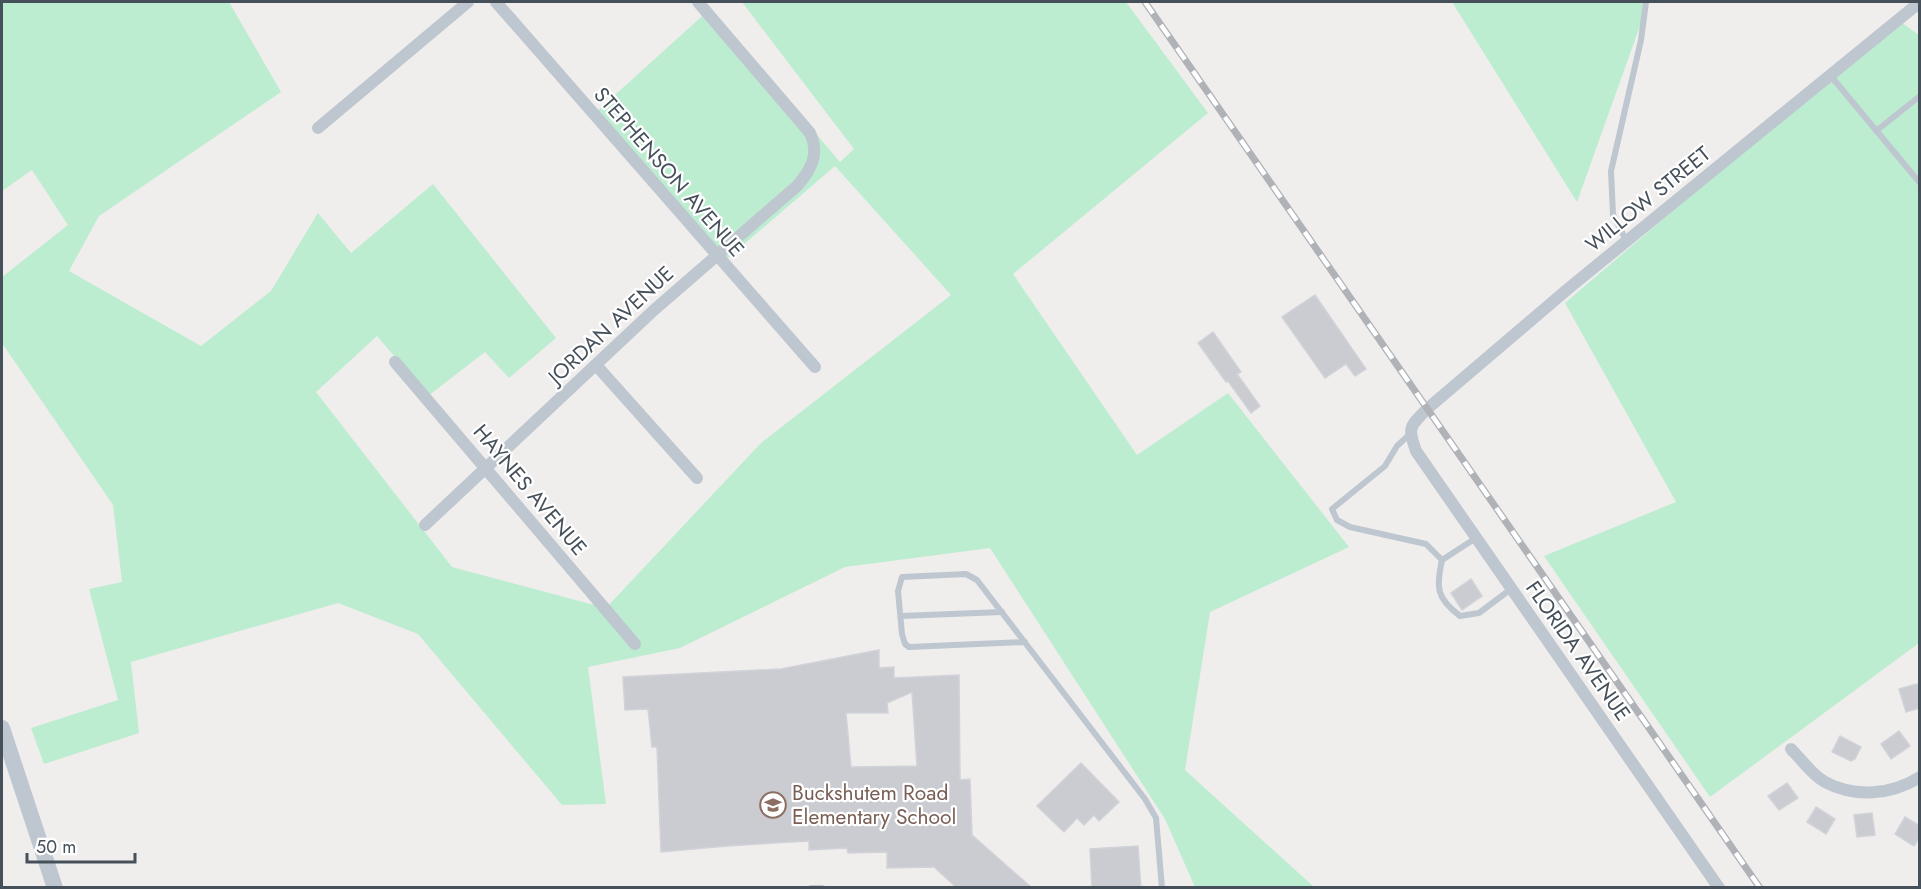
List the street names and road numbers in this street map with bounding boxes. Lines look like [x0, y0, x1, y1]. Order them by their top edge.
street label: STEPHENSON AVENUE [587, 81, 751, 263]
street label: WILLOW STREET [1579, 139, 1717, 259]
street label: JORDAN AVENUE [539, 259, 680, 393]
street label: HAYNES AVENUE [466, 418, 594, 562]
street label: FLORIDA AVENUE [1518, 575, 1638, 727]

